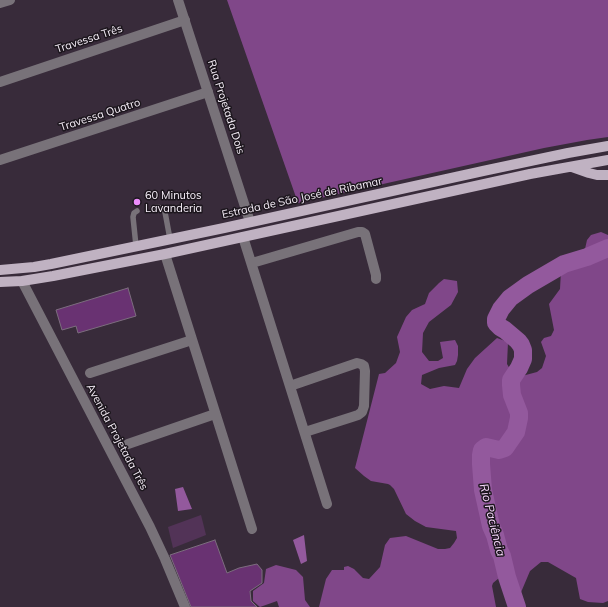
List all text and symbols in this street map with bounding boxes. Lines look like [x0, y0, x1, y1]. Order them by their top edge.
street label: Travessa Três [54, 22, 124, 56]
street label: Rua Projetada Dois [205, 58, 247, 156]
street label: Travessa Quatro [58, 96, 142, 134]
street label: Estrada de São José de Ribamar [221, 175, 383, 221]
place label: 60 Minutos Lavanderia [145, 189, 202, 215]
marker: 60 Minutos Lavanderia [132, 197, 142, 207]
street label: Avenida Projetada Três [83, 382, 151, 492]
water label: Rio Paciência [476, 482, 508, 558]

